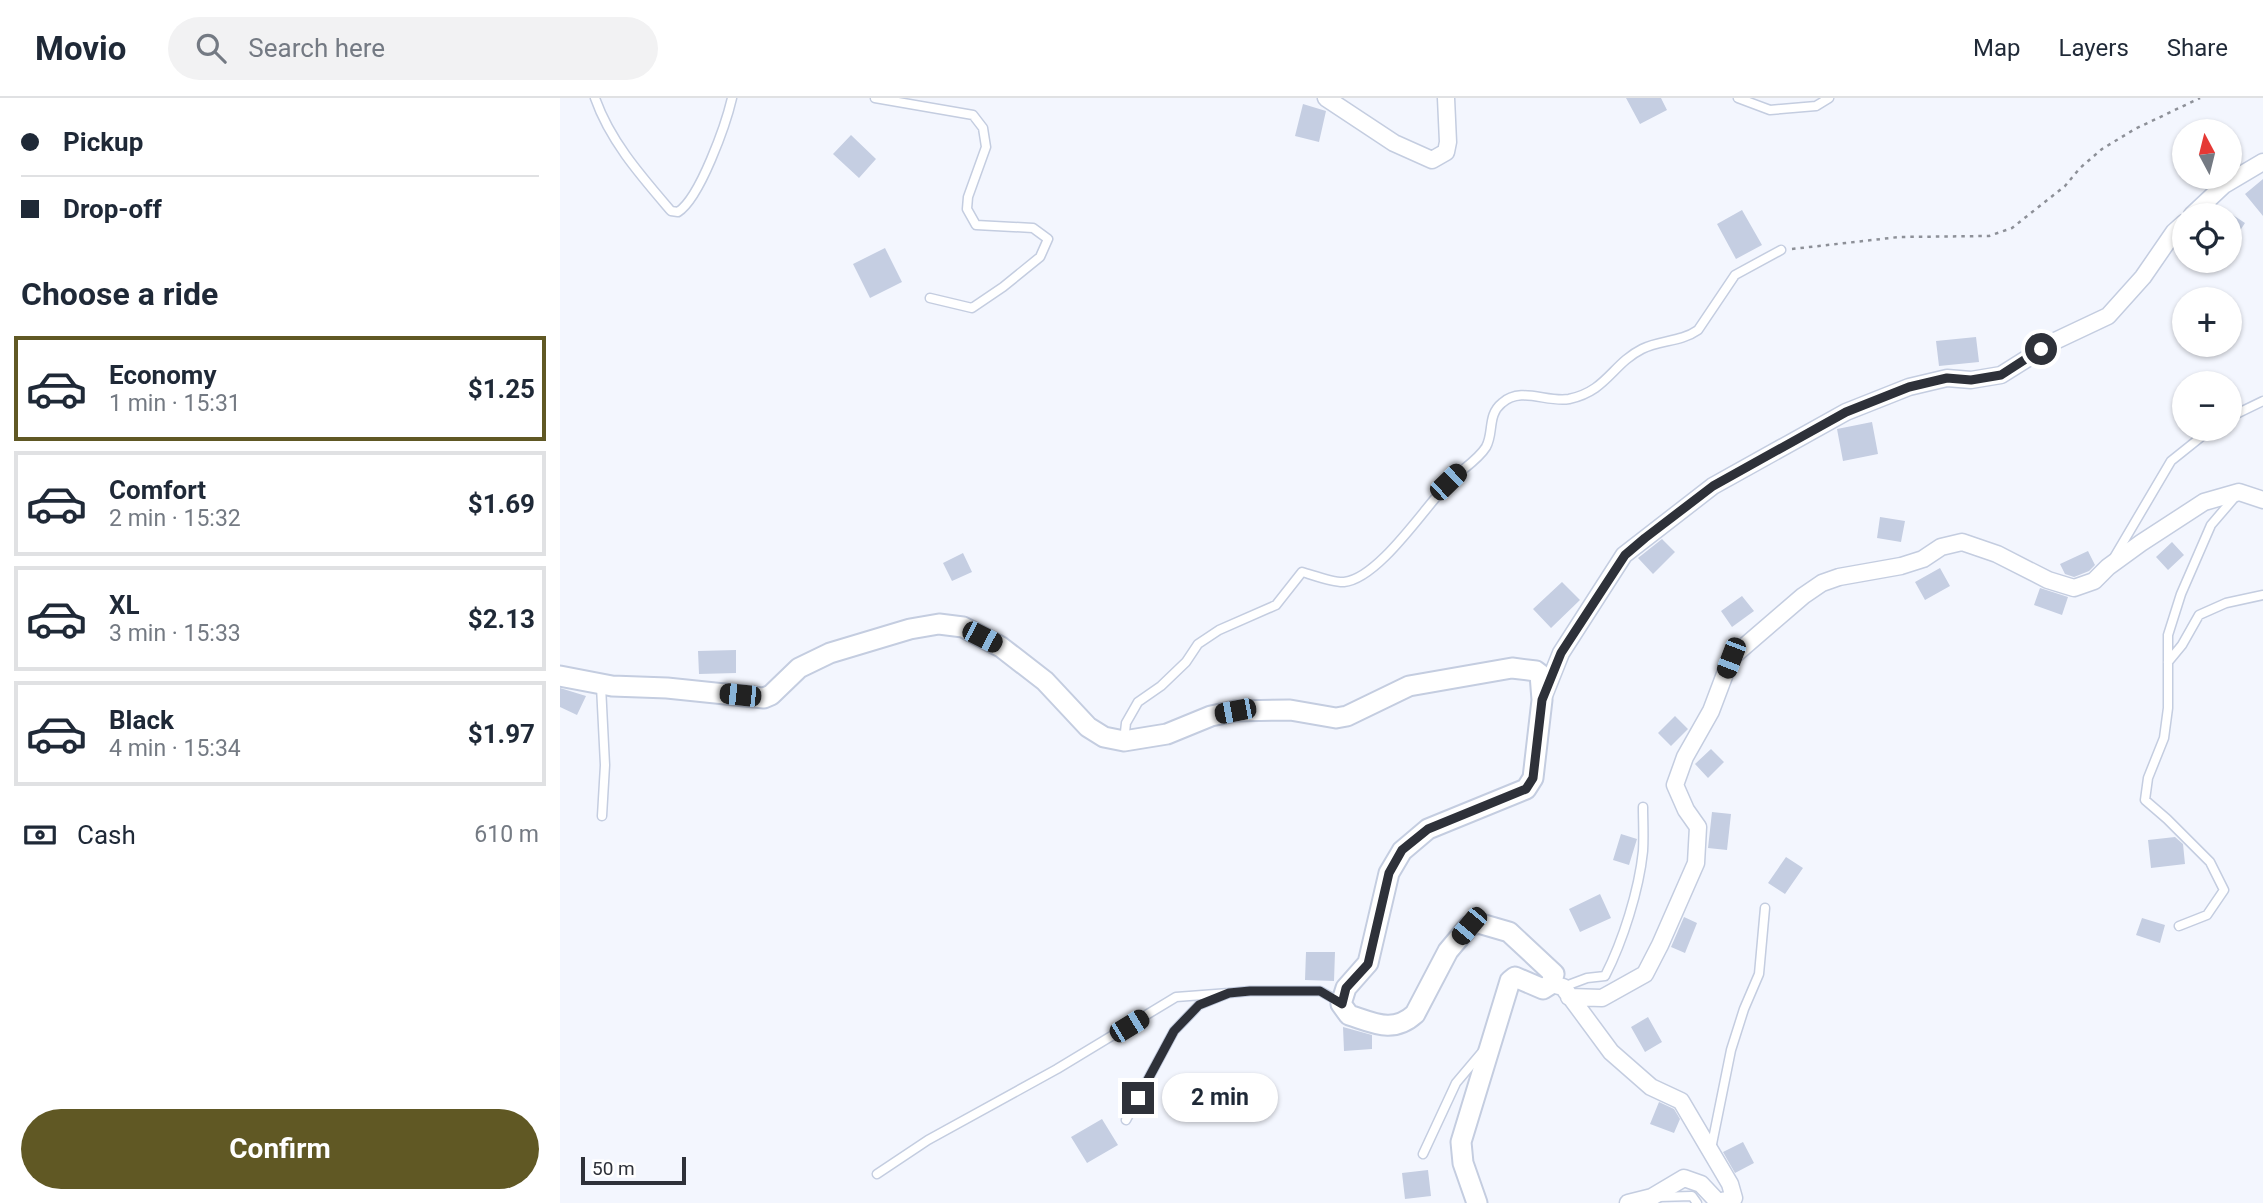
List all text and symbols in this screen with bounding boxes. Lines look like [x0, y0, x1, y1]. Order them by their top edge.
search box [168, 17, 658, 80]
text: Movio [35, 29, 126, 68]
icon: search [192, 29, 230, 67]
text: Search here [248, 33, 385, 63]
text: Map [1973, 34, 2021, 62]
text: Layers [2059, 34, 2129, 62]
text: Share [2167, 34, 2228, 62]
north arrow [2172, 119, 2242, 189]
map controls [2172, 119, 2242, 441]
text: Pickup [63, 127, 143, 157]
text: Drop-off [63, 194, 162, 224]
button: locate [2172, 203, 2242, 273]
text: Choose a ride [21, 275, 218, 313]
button: + [2172, 287, 2242, 357]
route start [2025, 333, 2057, 365]
icon: car [25, 357, 88, 420]
text: Economy [109, 360, 216, 390]
button: − [2172, 371, 2242, 441]
text: $1.25 [468, 374, 535, 404]
text: 1 min · 15:31 [109, 390, 241, 417]
car [1426, 460, 1471, 504]
icon: car [25, 472, 88, 535]
text: Comfort [109, 475, 206, 505]
text: $1.69 [468, 489, 535, 519]
text: 2 min · 15:32 [109, 505, 241, 532]
icon: car [25, 587, 88, 650]
text: XL [109, 590, 140, 620]
text: $2.13 [468, 604, 535, 634]
car [959, 618, 1006, 656]
text: 3 min · 15:33 [109, 620, 241, 647]
car [1714, 635, 1749, 681]
car [719, 682, 762, 708]
car [1213, 697, 1258, 725]
icon: car [25, 702, 88, 765]
text: Black [109, 705, 174, 735]
text: $1.97 [468, 719, 535, 749]
text: 4 min · 15:34 [109, 735, 241, 762]
icon: cash [21, 816, 59, 854]
text: Cash [77, 820, 136, 850]
text: 610 m [474, 821, 539, 848]
car [1448, 903, 1491, 949]
car [1106, 1006, 1153, 1046]
callout: 2 min [1162, 1074, 1278, 1122]
route end [1122, 1082, 1154, 1114]
text: 2 min [1191, 1084, 1249, 1111]
button: Confirm [21, 1109, 539, 1189]
scale bar [581, 1154, 686, 1186]
text: 50 m [592, 1157, 635, 1180]

